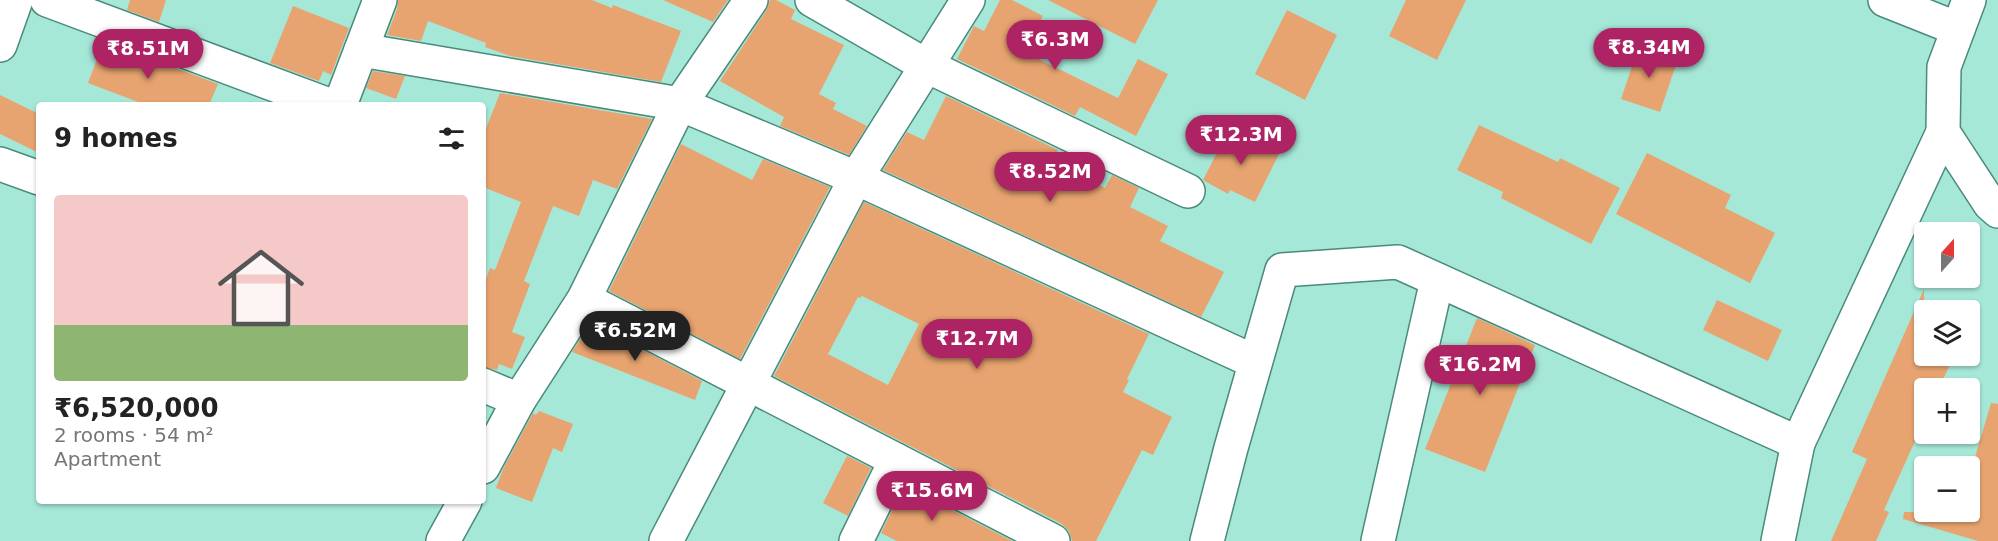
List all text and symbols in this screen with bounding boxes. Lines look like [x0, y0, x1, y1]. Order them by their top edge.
pin: ₹6.3M [1013, 20, 1097, 71]
text: ₹6.3M [1020, 27, 1090, 51]
pin: ₹8.34M [1600, 28, 1698, 79]
pin: ₹8.51M [99, 29, 197, 80]
text: ₹8.34M [1607, 35, 1691, 59]
text: ₹8.51M [106, 36, 190, 60]
pin: ₹12.3M [1192, 115, 1290, 166]
icon: filters [435, 122, 468, 155]
text: ₹12.3M [1199, 122, 1283, 146]
text: 9 homes [54, 123, 178, 153]
pin: ₹8.52M [1001, 152, 1099, 203]
text: ₹8.52M [1008, 159, 1092, 183]
north arrow [1914, 222, 1980, 288]
map controls [1914, 222, 1980, 522]
icon: home [207, 234, 315, 342]
button: layers [1914, 300, 1980, 366]
pin: ₹6.52M [586, 311, 684, 362]
text: ₹6.52M [593, 318, 677, 342]
pin: ₹12.7M [928, 319, 1026, 370]
text: ₹12.7M [935, 326, 1019, 350]
pin: ₹16.2M [1431, 345, 1529, 396]
text: ₹16.2M [1438, 352, 1522, 376]
button: + [1914, 378, 1980, 444]
text: ₹6,520,000 [54, 393, 218, 423]
text: 2 rooms · 54 m² [54, 423, 214, 447]
text: Apartment [54, 447, 161, 471]
button: − [1914, 456, 1980, 522]
pin: ₹15.6M [883, 471, 981, 522]
text: ₹15.6M [890, 478, 974, 502]

